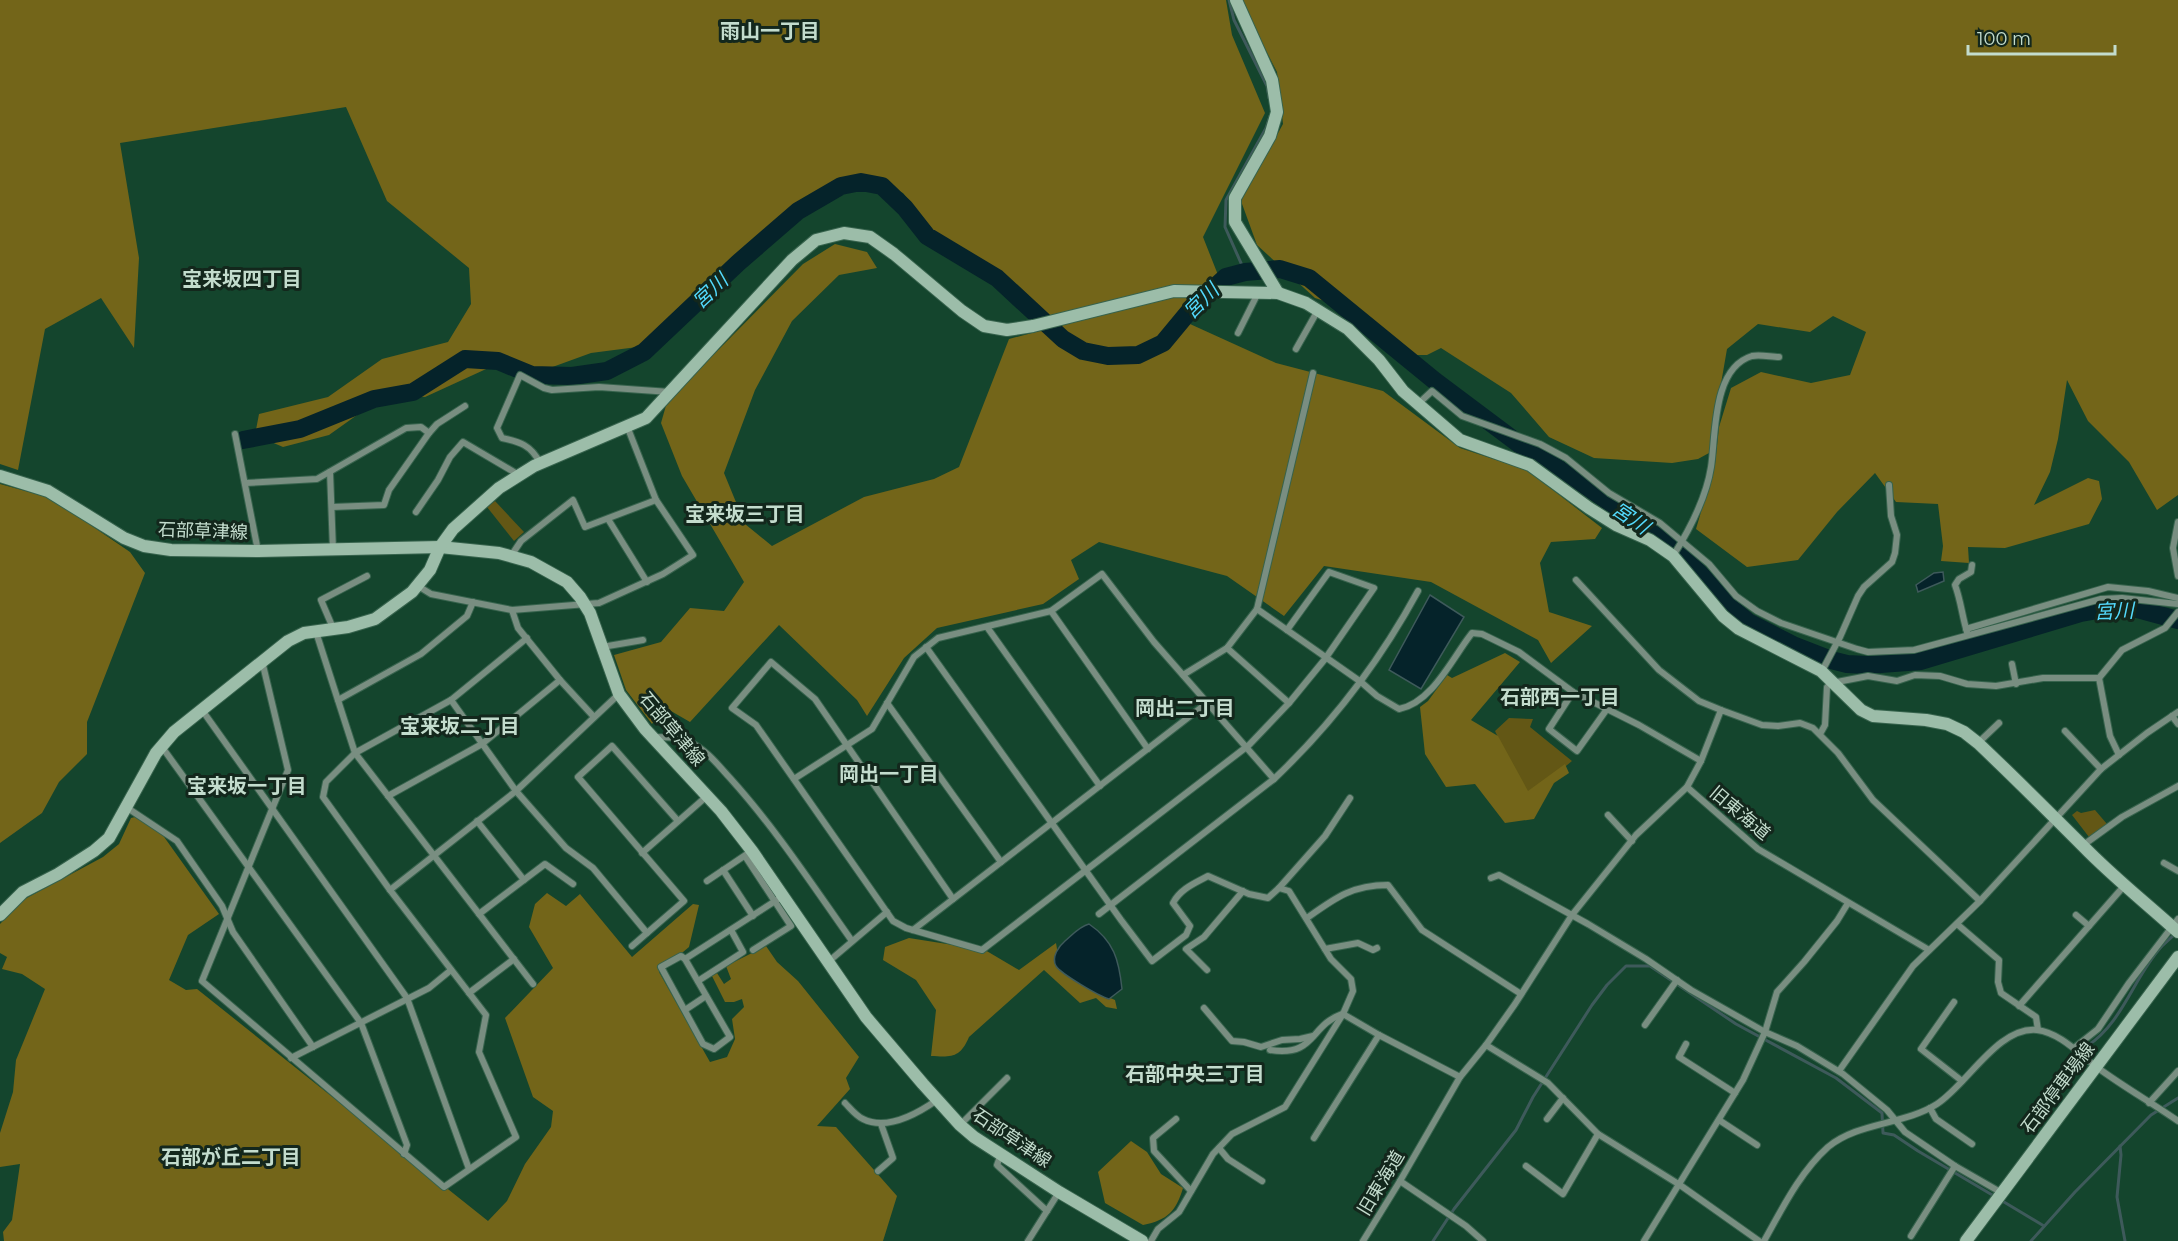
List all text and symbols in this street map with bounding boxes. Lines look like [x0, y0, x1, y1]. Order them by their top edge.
scale bar [1968, 18, 2115, 56]
district label: 雨山一丁目 [720, 19, 820, 43]
text: 100 m [1977, 28, 2031, 50]
district label: 宝来坂四丁目 [182, 267, 302, 291]
water label: 宮川 [687, 267, 734, 313]
water label: 宮川 [1178, 277, 1225, 324]
water label: 宮川 [1608, 497, 1656, 540]
district label: 宝来坂三丁目 [685, 502, 805, 526]
street label: 石部草津線 [158, 518, 248, 544]
water label: 宮川 [2094, 598, 2136, 624]
district label: 石部西一丁目 [1500, 685, 1620, 709]
street label: 石部草津線 [635, 687, 709, 771]
district label: 岡出二丁目 [1135, 696, 1235, 720]
district label: 宝来坂二丁目 [400, 714, 520, 738]
district label: 岡出一丁目 [839, 762, 939, 786]
district label: 宝来坂一丁目 [187, 774, 307, 798]
street label: 旧東海道 [1705, 781, 1775, 845]
street label: 石部停車場線 [2017, 1038, 2099, 1138]
district label: 石部中央三丁目 [1125, 1062, 1265, 1086]
street label: 石部草津線 [969, 1104, 1055, 1172]
district label: 石部が丘二丁目 [161, 1145, 301, 1169]
street label: 旧東海道 [1353, 1146, 1409, 1220]

